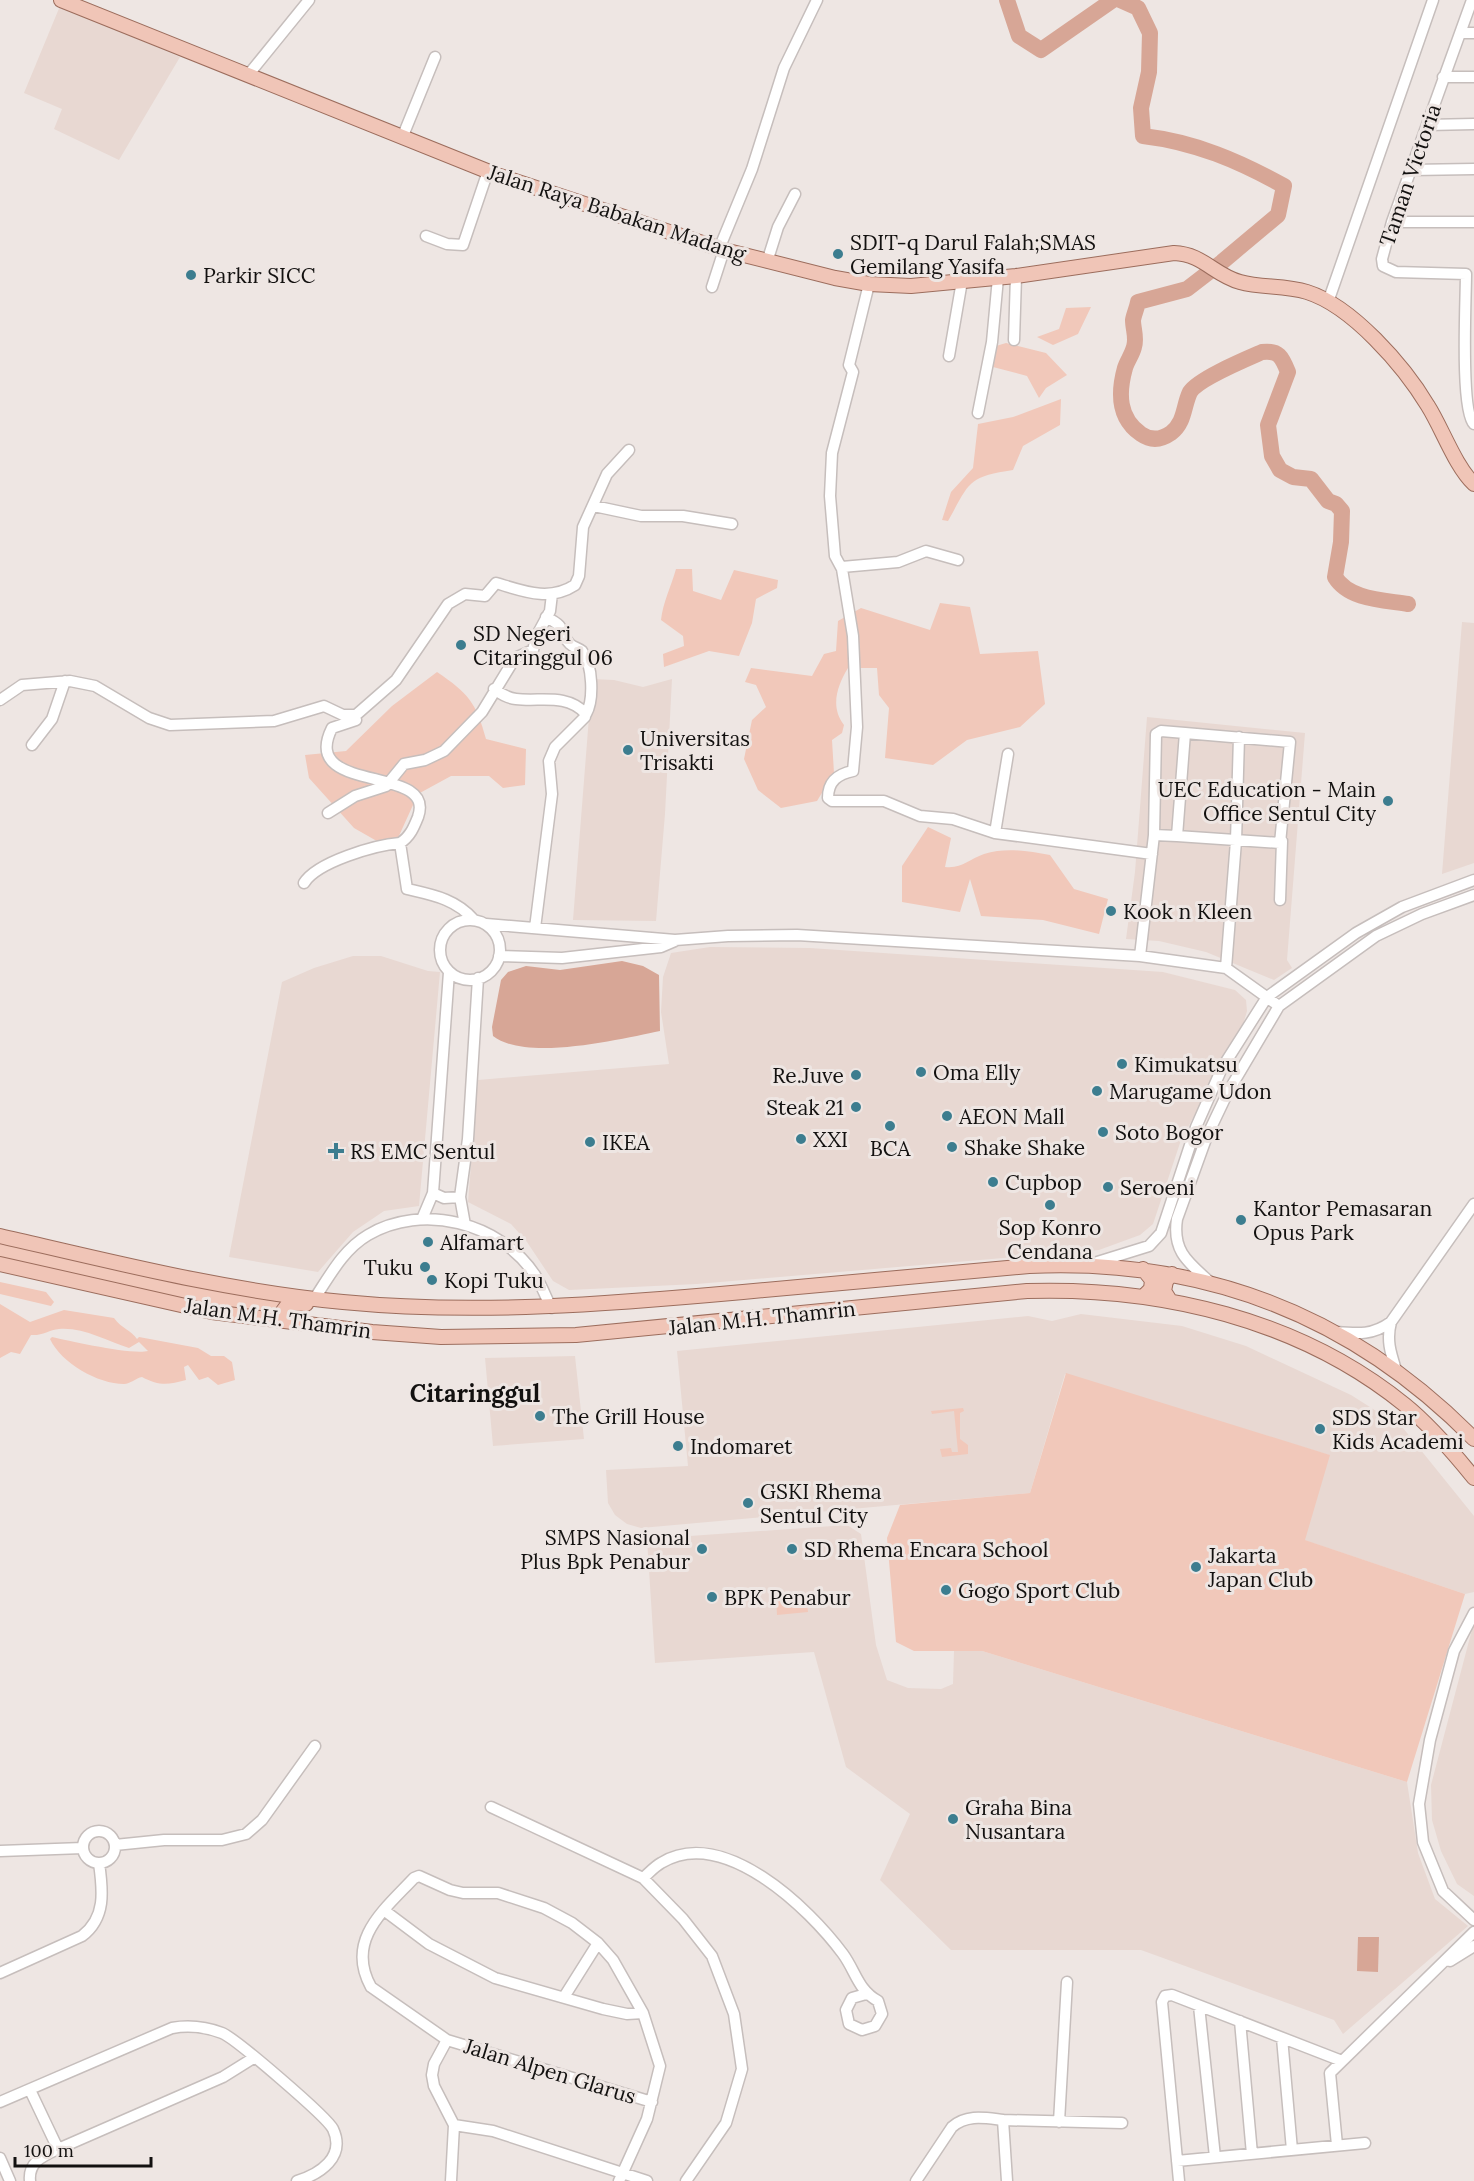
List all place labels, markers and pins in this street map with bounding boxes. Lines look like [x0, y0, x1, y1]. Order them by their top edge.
place label: SDIT-q Darul Falah;SMAS Gemilang Yasifa [850, 229, 1096, 280]
marker: SDIT-q Darul Falah;SMAS Gemilang Yasifa [831, 247, 845, 261]
place label: Parkir SICC [203, 262, 316, 289]
marker: Parkir SICC [184, 268, 198, 282]
place label: SD Negeri Citaringgul 06 [473, 620, 613, 671]
marker: SD Negeri Citaringgul 06 [454, 638, 468, 652]
place label: Universitas Trisakti [640, 725, 750, 776]
marker: Universitas Trisakti [621, 743, 635, 757]
place label: UEC Education - Main Office Sentul City [1158, 776, 1376, 827]
marker: UEC Education - Main Office Sentul City [1381, 794, 1395, 808]
place label: Kook n Kleen [1123, 898, 1252, 925]
marker: Kook n Kleen [1104, 904, 1118, 918]
place label: Kimukatsu [1134, 1051, 1238, 1078]
marker: Kimukatsu [1115, 1057, 1129, 1071]
place label: Oma Elly [933, 1059, 1020, 1086]
place label: Re.Juve [772, 1062, 844, 1089]
marker: Oma Elly [914, 1065, 928, 1079]
marker: Re.Juve [849, 1068, 863, 1082]
place label: Marugame Udon [1109, 1078, 1272, 1105]
marker: Marugame Udon [1090, 1084, 1104, 1098]
place label: Steak 21 [766, 1094, 844, 1121]
marker: Steak 21 [849, 1100, 863, 1114]
place label: AEON Mall [958, 1103, 1065, 1130]
marker: AEON Mall [940, 1109, 954, 1123]
marker: BCA [883, 1119, 897, 1133]
place label: Soto Bogor [1115, 1119, 1223, 1146]
marker: Soto Bogor [1096, 1125, 1110, 1139]
place label: XXI [813, 1126, 848, 1153]
place label: IKEA [602, 1129, 650, 1156]
marker: XXI [794, 1132, 808, 1146]
place label: Shake Shake [964, 1134, 1085, 1161]
marker: IKEA [583, 1135, 597, 1149]
place label: BCA [870, 1135, 911, 1162]
place label: RS EMC Sentul [350, 1138, 495, 1165]
marker: Shake Shake [945, 1140, 959, 1154]
marker: RS EMC Sentul [327, 1142, 345, 1160]
place label: Cupbop [1005, 1169, 1082, 1196]
place label: Seroeni [1120, 1174, 1195, 1201]
marker: Cupbop [986, 1175, 1000, 1189]
marker: Seroeni [1101, 1180, 1115, 1194]
place label: Kantor Pemasaran Opus Park [1253, 1195, 1433, 1246]
marker: Sop Konro Cendana [1043, 1198, 1057, 1212]
marker: Kantor Pemasaran Opus Park [1234, 1213, 1248, 1227]
place label: Sop Konro Cendana [999, 1214, 1101, 1265]
place label: Alfamart [439, 1229, 525, 1256]
marker: Alfamart [421, 1235, 435, 1249]
place label: Tuku [364, 1254, 413, 1281]
marker: Tuku [418, 1260, 432, 1274]
place label: Kopi Tuku [444, 1267, 544, 1294]
marker: Kopi Tuku [425, 1273, 439, 1287]
place label: The Grill House [552, 1403, 705, 1430]
place label: SDS Star Kids Academi [1332, 1404, 1464, 1455]
marker: The Grill House [533, 1409, 547, 1423]
marker: SDS Star Kids Academi [1313, 1422, 1327, 1436]
place label: Indomaret [690, 1433, 793, 1460]
marker: Indomaret [671, 1439, 685, 1453]
place label: GSKI Rhema Sentul City [760, 1478, 882, 1529]
marker: GSKI Rhema Sentul City [741, 1496, 755, 1510]
place label: SMPS Nasional Plus Bpk Penabur [520, 1524, 690, 1575]
place label: SD Rhema Encara School [804, 1536, 1048, 1563]
marker: SMPS Nasional Plus Bpk Penabur [695, 1542, 709, 1556]
marker: SD Rhema Encara School [785, 1542, 799, 1556]
place label: Jakarta Japan Club [1207, 1542, 1313, 1593]
marker: Jakarta Japan Club [1189, 1560, 1203, 1574]
place label: Gogo Sport Club [958, 1577, 1120, 1604]
marker: Gogo Sport Club [939, 1583, 953, 1597]
place label: BPK Penabur [724, 1584, 851, 1611]
marker: BPK Penabur [705, 1590, 719, 1604]
place label: Graha Bina Nusantara [965, 1794, 1072, 1845]
marker: Graha Bina Nusantara [946, 1812, 960, 1826]

